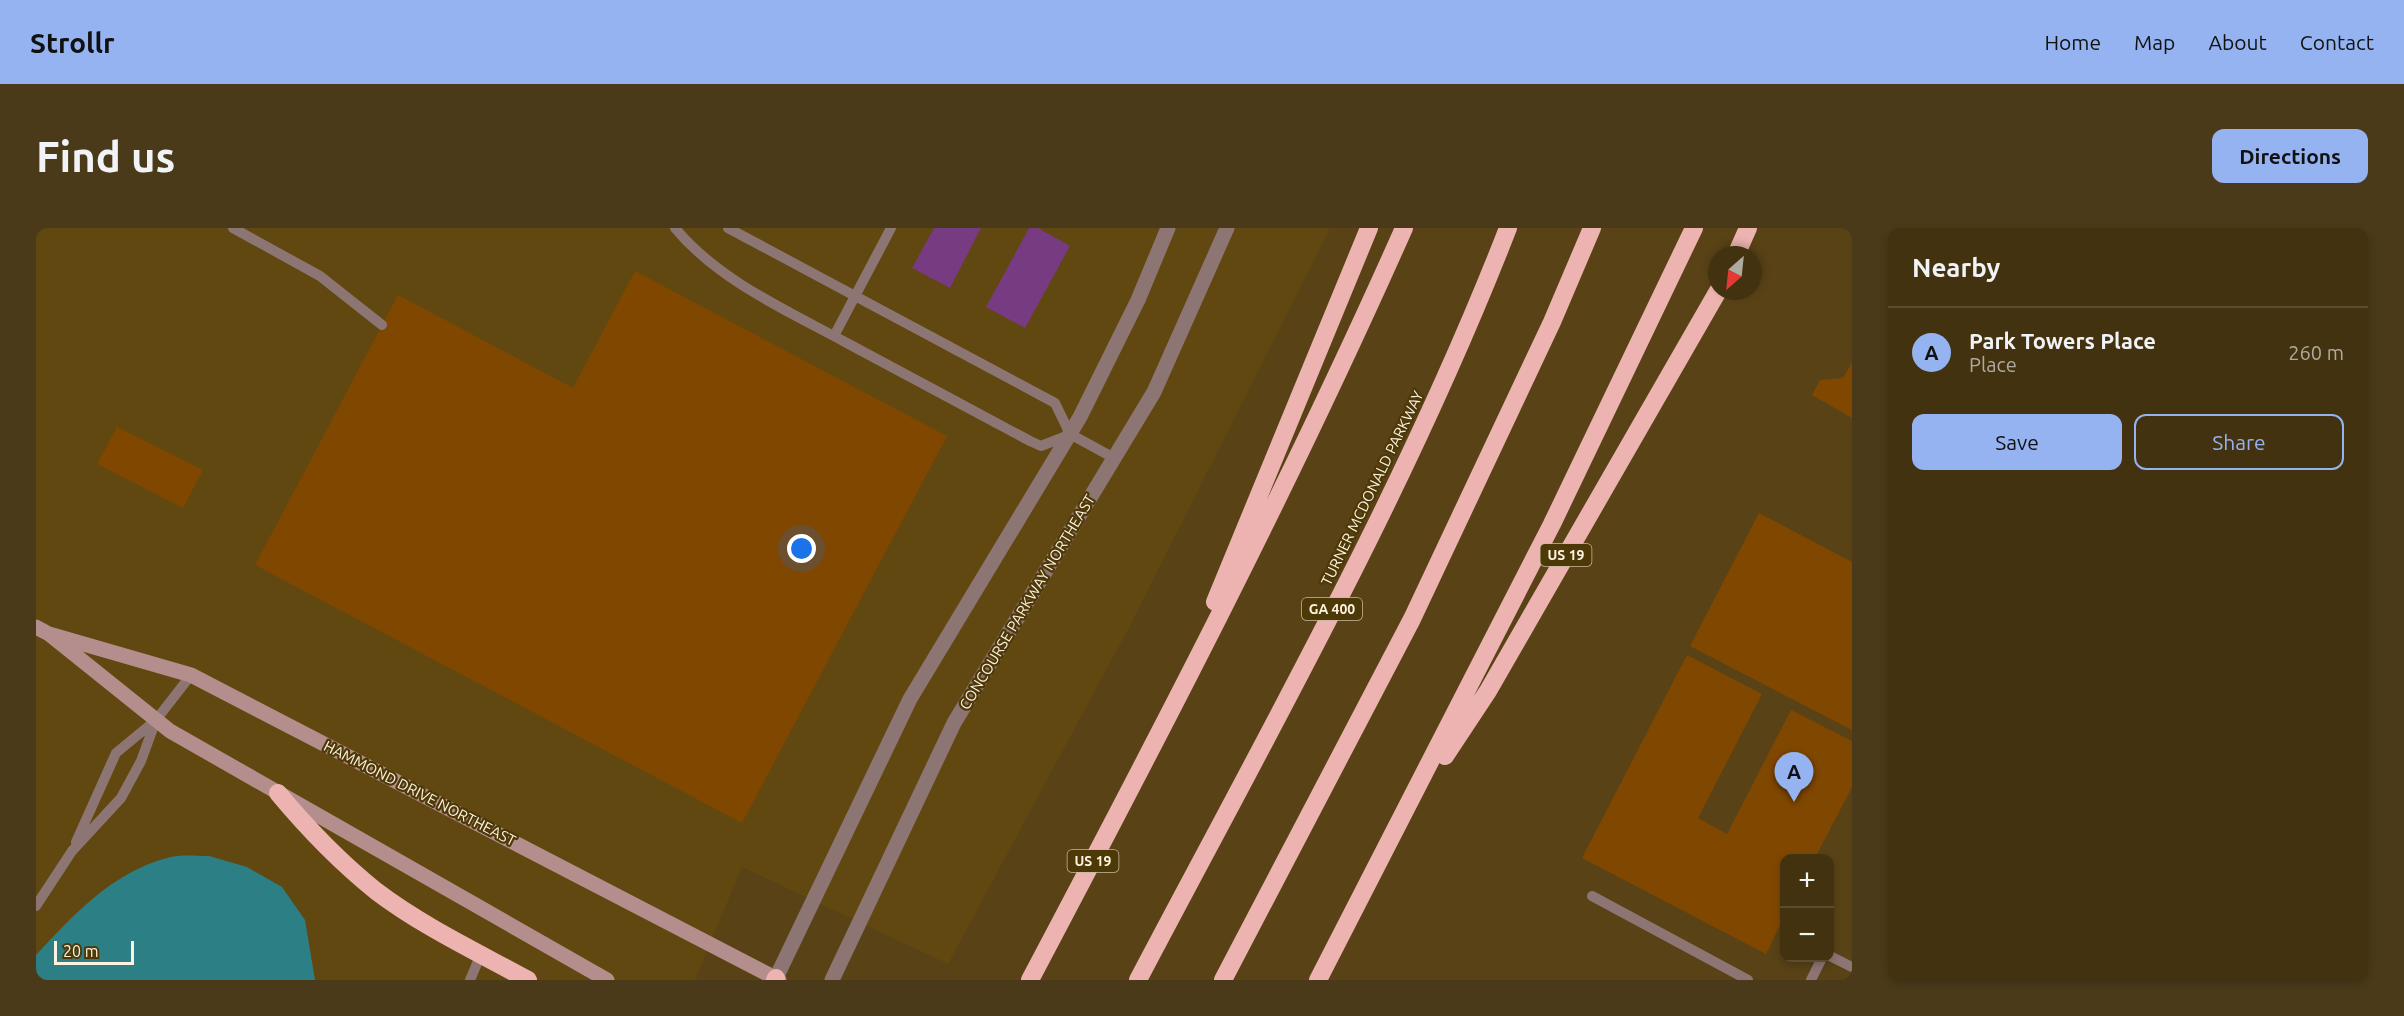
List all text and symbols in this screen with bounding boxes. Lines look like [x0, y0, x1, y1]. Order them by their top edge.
text: Strollr [30, 27, 115, 58]
text: Home [2044, 30, 2101, 54]
text: Map [2134, 30, 2175, 54]
text: About [2208, 30, 2267, 54]
text: Contact [2300, 30, 2374, 54]
button: Directions [2212, 129, 2368, 183]
text: Find us [36, 133, 175, 180]
north arrow [1708, 246, 1762, 300]
text: Nearby [1912, 253, 2000, 282]
text: Park Towers Place [1969, 328, 2156, 353]
text: A [1924, 341, 1939, 364]
text: 260 m [2288, 341, 2344, 364]
text: Place [1969, 353, 2017, 376]
street label: TURNER MCDONALD PARKWAY [1317, 388, 1427, 588]
button: Save [1912, 414, 2122, 470]
button: Share [2134, 414, 2344, 470]
street label: CONCOURSE PARKWAY NORTHEAST [956, 491, 1098, 713]
your location [787, 534, 816, 563]
road number: US 19 [1540, 544, 1592, 566]
road number: GA 400 [1302, 598, 1362, 620]
street label: HAMMOND DRIVE NORTHEAST [321, 737, 519, 849]
pin: A [1774, 752, 1814, 802]
road number: US 19 [1068, 850, 1118, 872]
map controls [1780, 854, 1834, 962]
button: + [1780, 854, 1834, 908]
button: − [1780, 908, 1834, 962]
scale bar [54, 938, 134, 966]
text: 20 m [63, 942, 99, 960]

